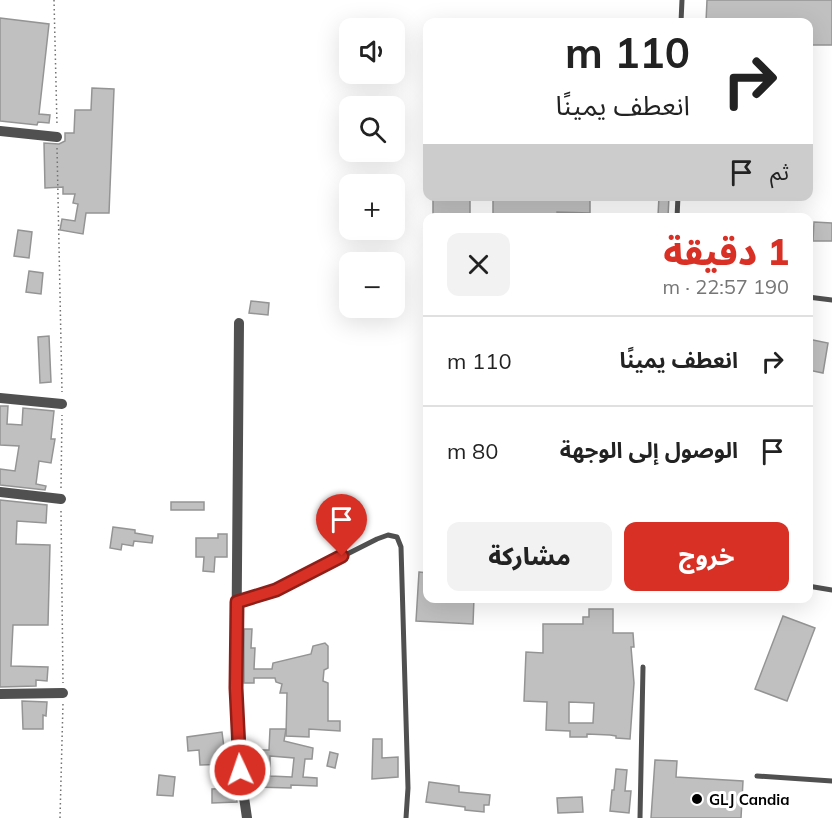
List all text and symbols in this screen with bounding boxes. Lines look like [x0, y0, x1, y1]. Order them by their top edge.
map controls [339, 18, 405, 318]
button: sound [339, 18, 405, 84]
text: 110 m [565, 26, 690, 79]
icon: right [711, 42, 789, 120]
text: انعطف يمينًا [556, 88, 690, 122]
button: search [339, 96, 405, 162]
icon: arrive [725, 156, 758, 189]
text: ثم [770, 158, 789, 186]
button: + [339, 174, 405, 240]
text: 1 دقيقة [663, 229, 789, 274]
button: close [447, 233, 510, 296]
button: − [339, 252, 405, 318]
text: 190 m · 22:57 [663, 274, 789, 299]
icon: right [756, 345, 789, 378]
text: انعطف يمينًا [619, 346, 738, 374]
text: 110 m [447, 347, 512, 375]
icon: arrive [756, 435, 789, 468]
text: الوصول إلى الوجهة [560, 436, 738, 464]
text: 80 m [447, 437, 498, 465]
pin [316, 494, 367, 556]
icon: arrive [325, 503, 358, 536]
button: مشاركة [447, 522, 612, 591]
button: خروج [624, 522, 789, 591]
position arrow [208, 738, 272, 802]
place label: GLJ Candia [709, 790, 790, 809]
marker: GLJ Candia [690, 792, 704, 806]

